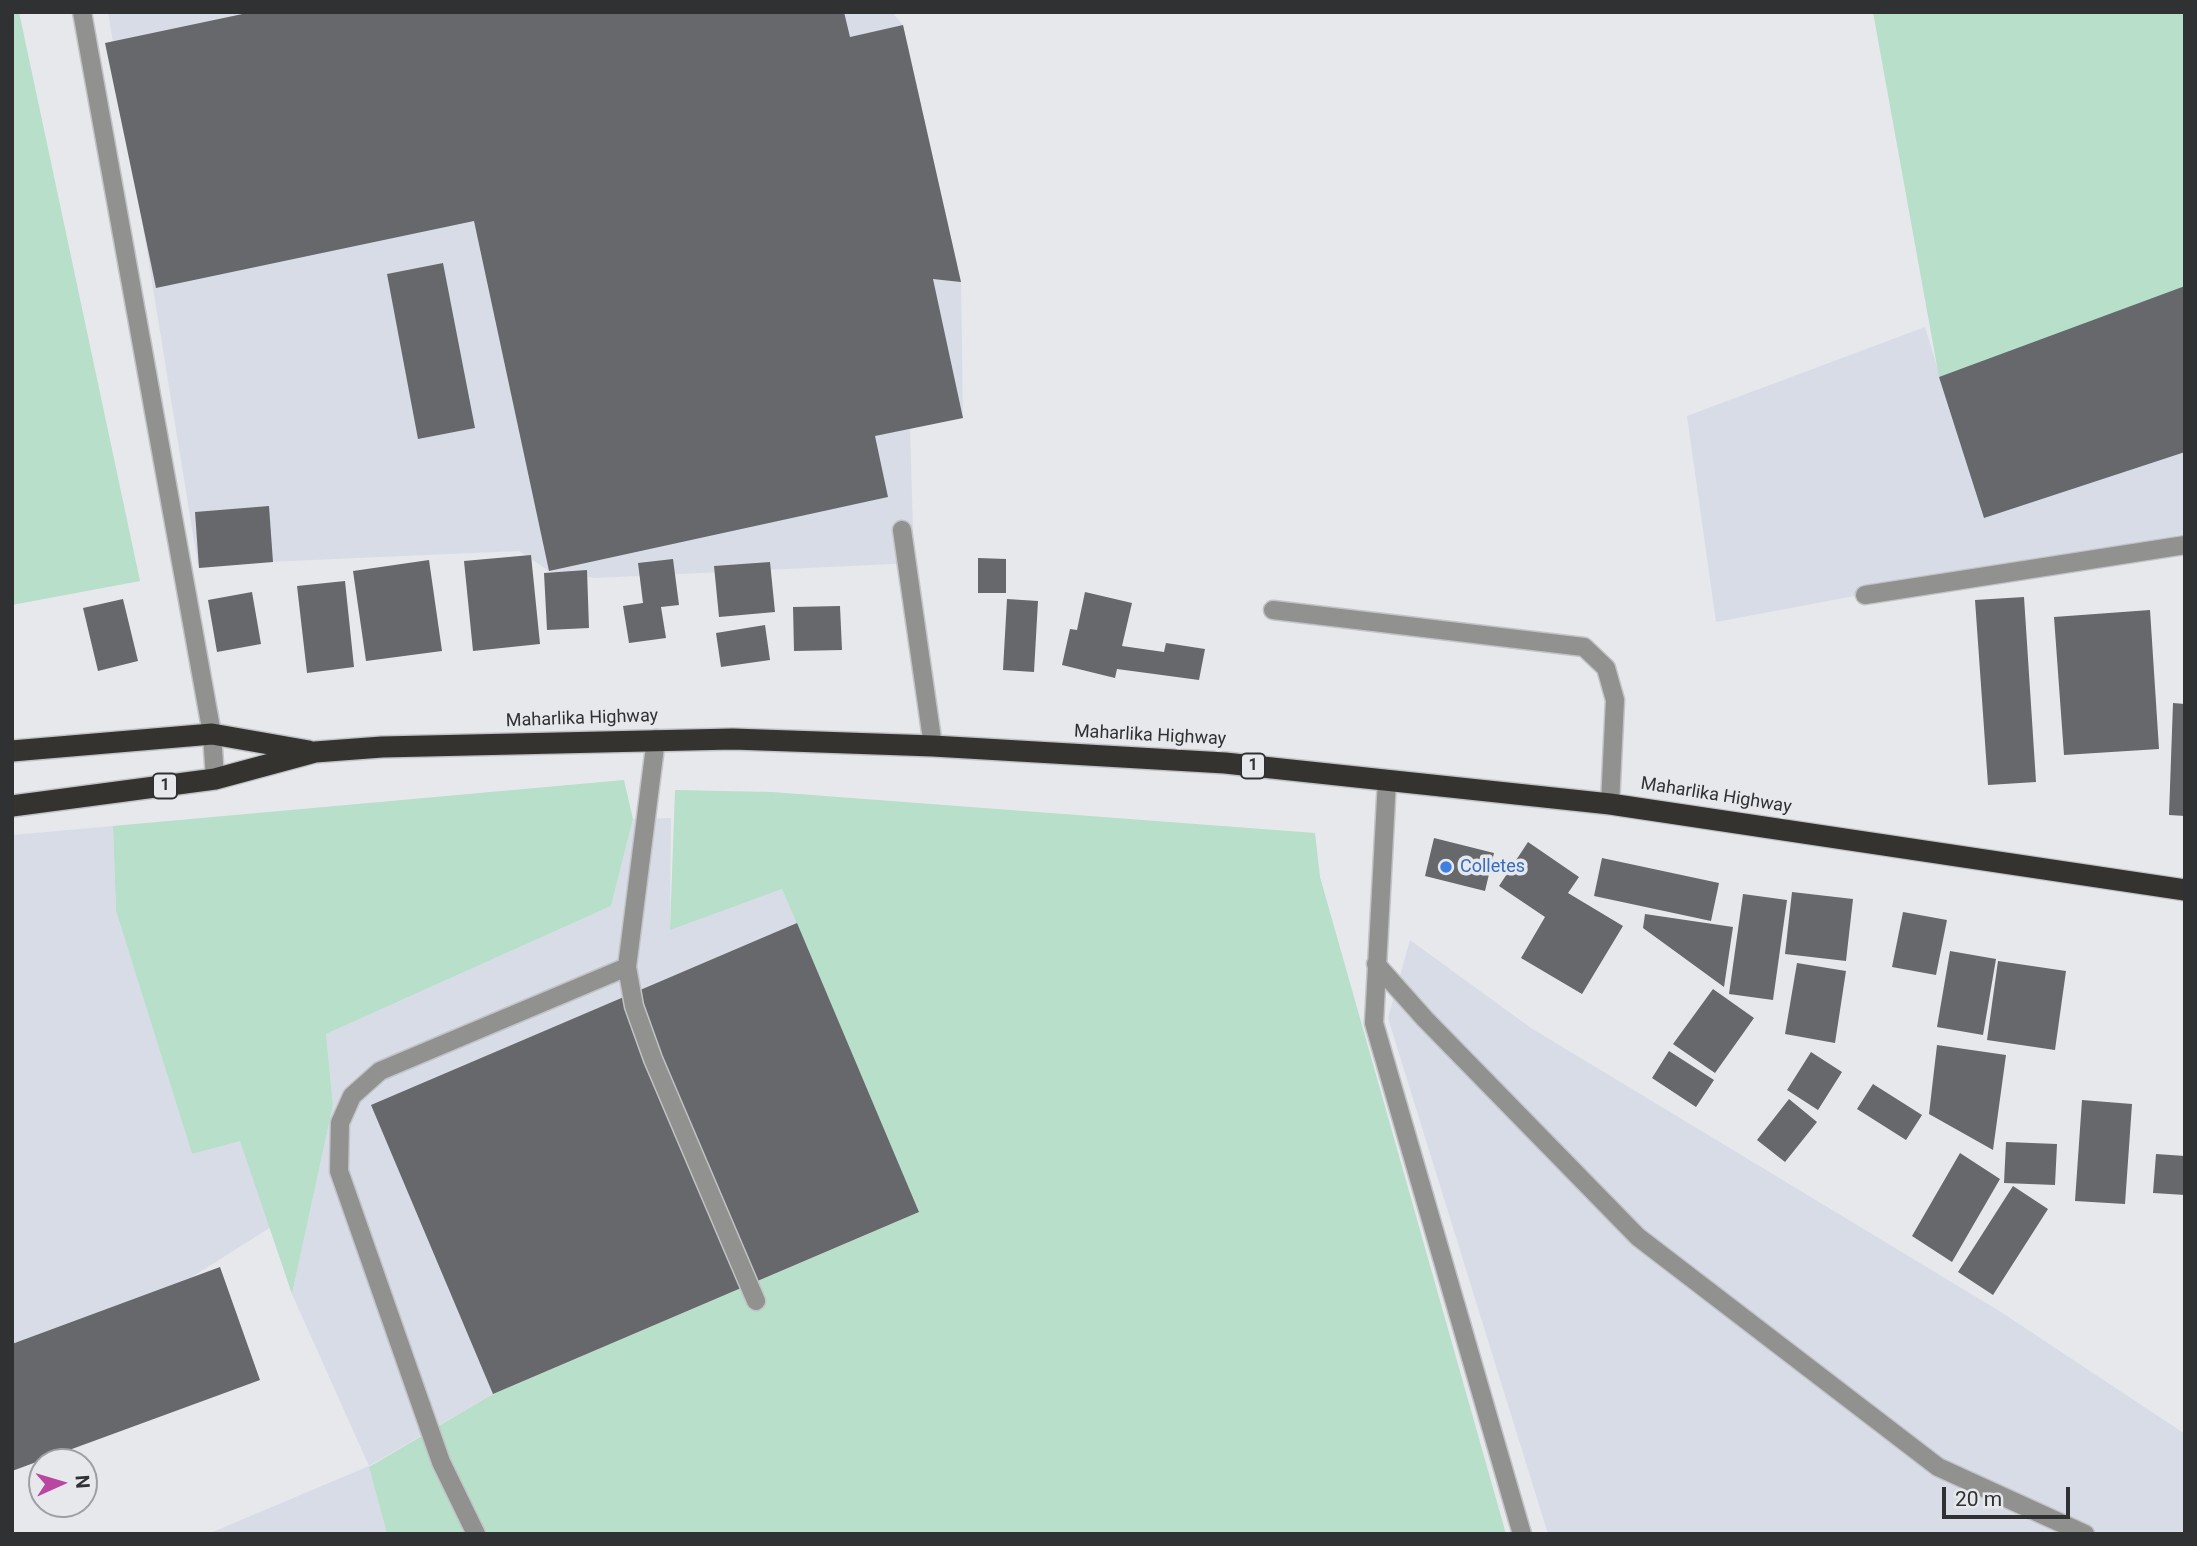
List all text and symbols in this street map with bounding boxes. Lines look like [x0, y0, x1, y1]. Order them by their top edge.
street label: Maharlika Highway [505, 706, 659, 732]
street label: Maharlika Highway [1073, 721, 1227, 751]
road number: 1 [1241, 754, 1265, 778]
street label: Maharlika Highway [1639, 773, 1793, 819]
road number: 1 [153, 774, 177, 799]
place label: Colletes [1460, 856, 1525, 878]
marker: Colletes [1438, 859, 1454, 875]
north arrow [28, 1448, 98, 1518]
scale bar [1945, 1472, 2073, 1516]
text: N [71, 1474, 94, 1489]
text: 20 m [1955, 1487, 2002, 1511]

